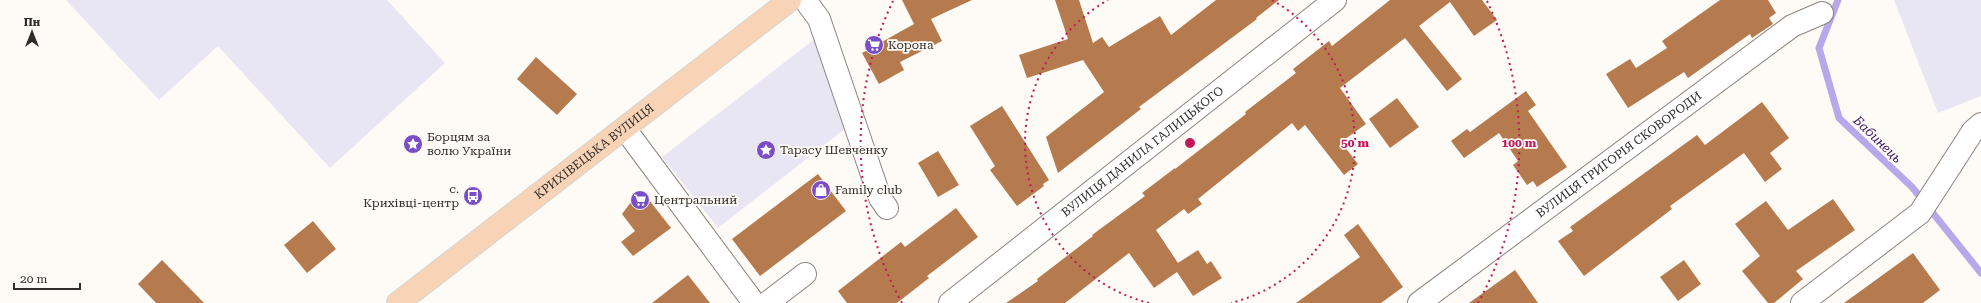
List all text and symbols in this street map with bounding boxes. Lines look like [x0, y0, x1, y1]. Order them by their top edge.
north arrow [12, 12, 52, 52]
text: Пн [24, 16, 41, 29]
supermarket icon: Корона [863, 34, 885, 56]
place label: Корона [888, 38, 934, 52]
street label: ВУЛИЦЯ ДАНИЛА ГАЛИЦЬКОГО [1059, 83, 1226, 220]
street label: ВУЛИЦЯ ГРИГОРІЯ СКОВОРОДИ [1534, 89, 1704, 220]
street label: КРИХІВЕЦЬКА ВУЛИЦЯ [532, 101, 657, 202]
water label: Бабинець [1850, 112, 1905, 166]
place label: Борцям за волю України [427, 130, 511, 158]
place icon: Борцям за волю України [402, 133, 424, 155]
centre of rings [1183, 136, 1197, 150]
text: 50 m [1341, 136, 1369, 150]
text: 100 m [1502, 136, 1537, 150]
place icon: Тарасу Шевченку [755, 139, 777, 161]
place label: Тарасу Шевченку [780, 143, 889, 157]
shop icon: Family club [810, 179, 832, 201]
place label: с. Крихівці-центр [363, 182, 459, 210]
place label: Family club [835, 183, 903, 197]
bus stop icon: с. Крихівці-центр [462, 185, 484, 207]
supermarket icon: Центральний [629, 189, 651, 211]
place label: Центральний [654, 193, 737, 207]
scale bar [14, 265, 80, 291]
text: 20 m [20, 272, 47, 286]

